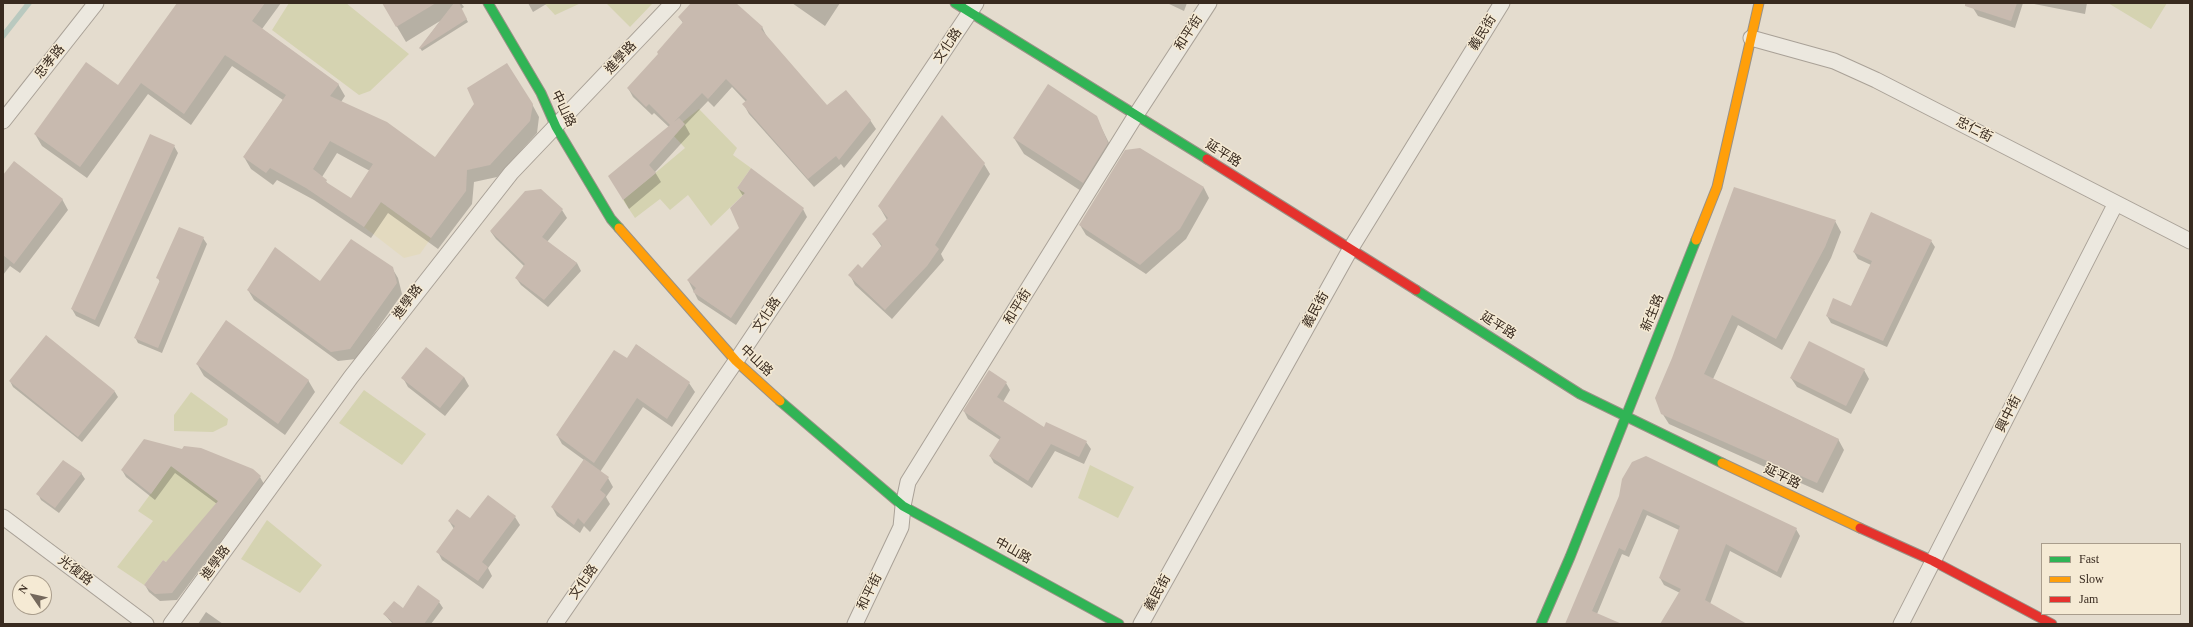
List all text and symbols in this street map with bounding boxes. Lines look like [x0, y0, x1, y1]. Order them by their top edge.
street label: 和平街 [1172, 12, 1206, 54]
street label: 義民街 [1466, 12, 1500, 54]
street label: 文化路 [931, 25, 965, 67]
street label: 進學路 [602, 38, 640, 78]
street label: 忠孝路 [32, 42, 68, 82]
street label: 中山路 [547, 88, 579, 130]
street label: 忠仁街 [1953, 114, 1995, 146]
street label: 延平路 [1202, 137, 1244, 171]
street label: 進學路 [390, 282, 426, 322]
street label: 和平街 [1001, 286, 1035, 328]
street label: 義民街 [1300, 289, 1332, 331]
street label: 新生路 [1638, 292, 1668, 334]
street label: 文化路 [750, 294, 784, 336]
street label: 延平路 [1477, 309, 1519, 343]
street label: 中山路 [736, 342, 776, 380]
street label: 興中街 [1993, 393, 2025, 435]
street label: 延平路 [1761, 461, 1803, 493]
street label: 中山路 [992, 535, 1034, 567]
street label: 進學路 [198, 543, 234, 583]
legend [2041, 543, 2181, 615]
text: Fast [2079, 552, 2099, 566]
street label: 光復路 [55, 553, 95, 589]
street label: 文化路 [566, 562, 602, 602]
street label: 和平街 [854, 571, 886, 613]
street label: 義民街 [1142, 572, 1174, 614]
text: Slow [2079, 572, 2104, 586]
north arrow [12, 575, 52, 615]
text: N [16, 582, 30, 596]
text: Jam [2079, 592, 2098, 606]

